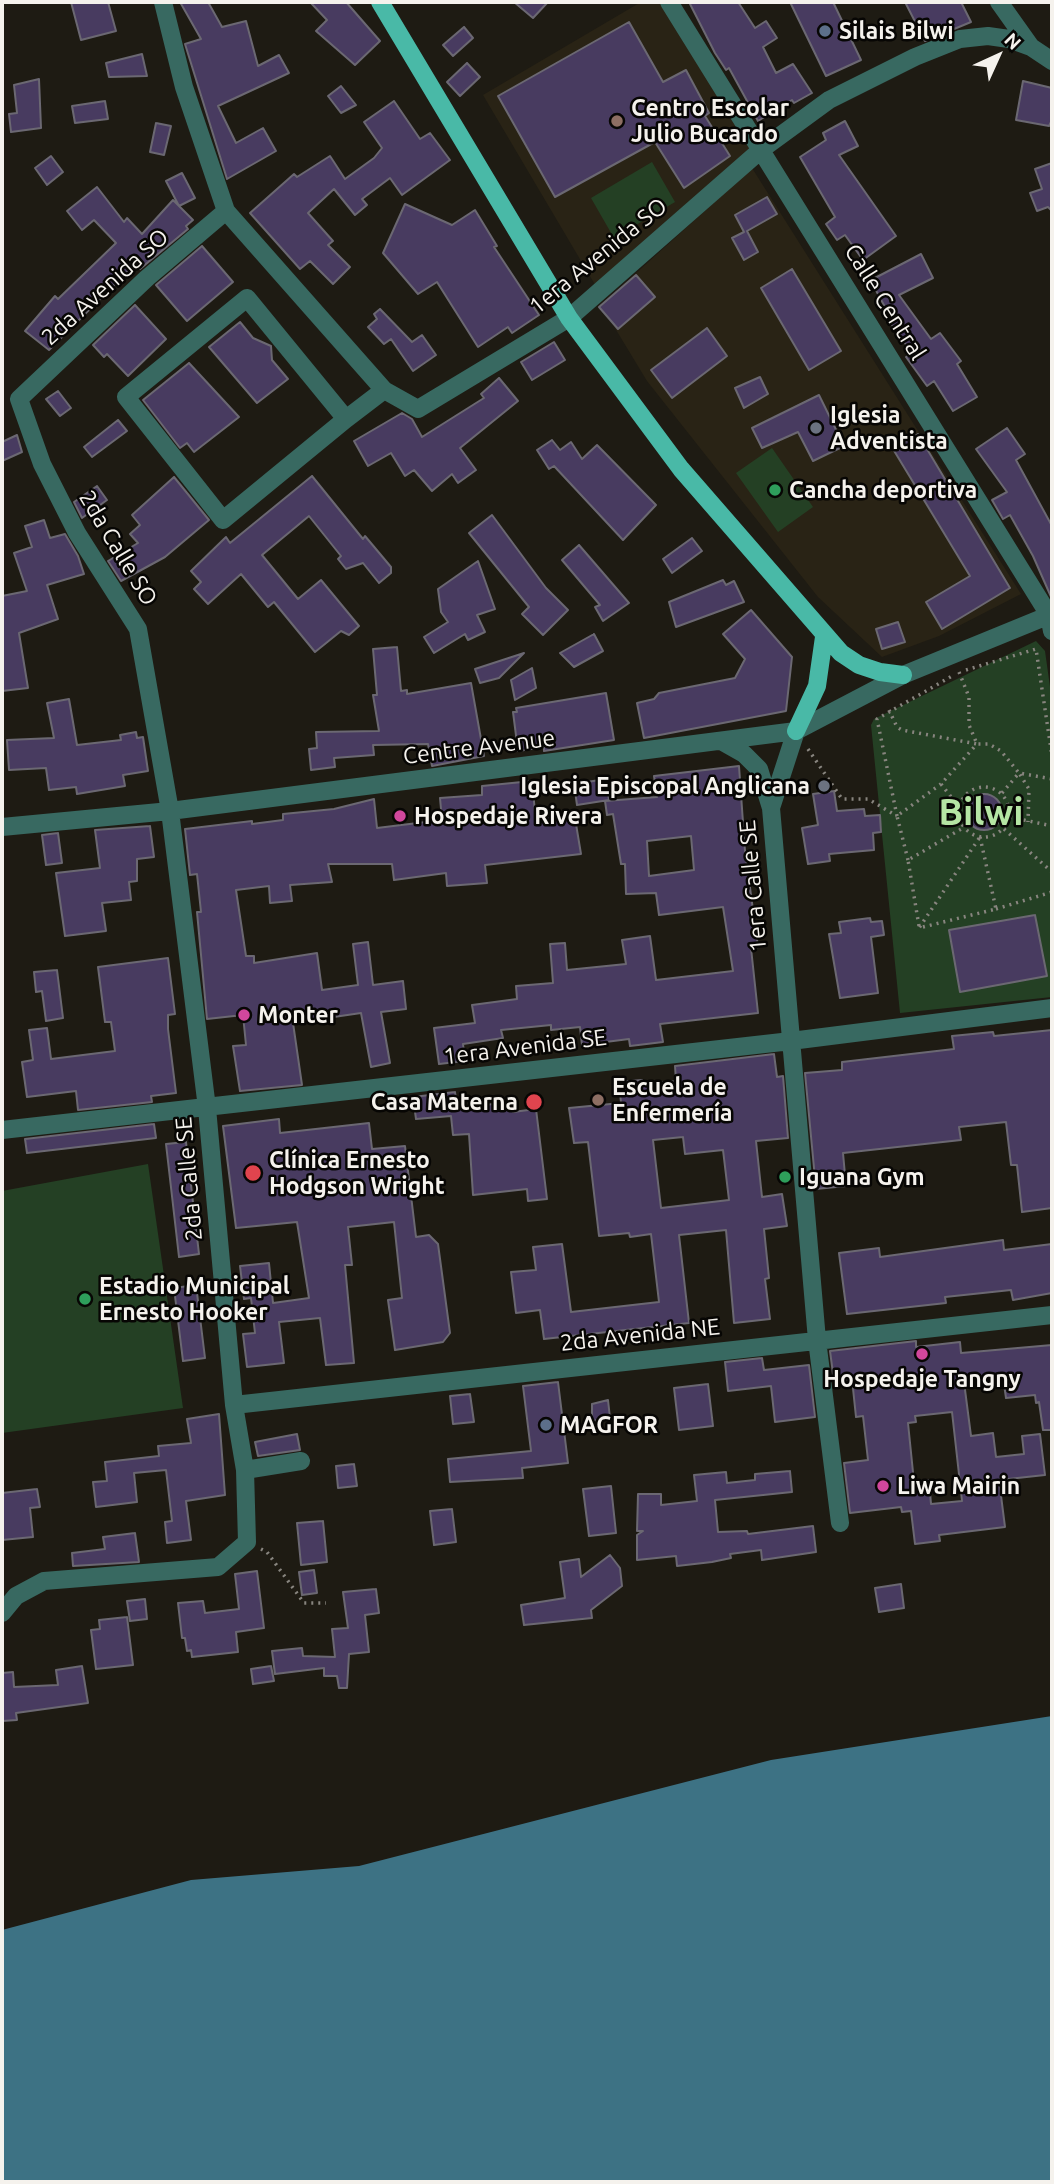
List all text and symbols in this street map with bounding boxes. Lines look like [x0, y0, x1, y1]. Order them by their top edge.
place label: Silais Bilwi [839, 17, 954, 45]
north arrow [963, 21, 1033, 91]
marker: Silais Bilwi [817, 23, 833, 39]
text: N [1000, 28, 1026, 54]
place label: Centro Escolar Julio Bucardo [631, 94, 789, 148]
marker: Centro Escolar Julio Bucardo [609, 113, 625, 129]
street label: 1era Avenida SO [524, 192, 672, 320]
street label: 2da Avenida SO [36, 223, 174, 351]
street label: Calle Central [838, 239, 932, 365]
place label: Iglesia Adventista [830, 401, 948, 455]
marker: Iglesia Adventista [808, 420, 824, 436]
place label: Cancha deportiva [789, 476, 977, 504]
marker: Cancha deportiva [767, 482, 783, 498]
street label: 2da Calle SO [73, 485, 163, 611]
street label: Centre Avenue [401, 724, 557, 770]
place label: Iglesia Episcopal Anglicana [520, 772, 810, 800]
marker: Iglesia Episcopal Anglicana [816, 778, 832, 794]
district label: Bilwi [939, 791, 1023, 835]
place label: Hospedaje Rivera [414, 802, 602, 830]
marker: Hospedaje Rivera [392, 808, 408, 824]
street label: 1era Calle SE [733, 819, 773, 953]
place label: Monter [258, 1001, 338, 1029]
marker: Monter [236, 1007, 252, 1023]
street label: 1era Avenida SE [442, 1023, 608, 1071]
place label: Escuela de Enfermería [612, 1073, 733, 1127]
place label: Casa Materna [371, 1088, 518, 1116]
marker: Casa Materna [524, 1092, 544, 1112]
marker: Escuela de Enfermería [590, 1092, 606, 1108]
street label: 2da Calle SE [170, 1116, 208, 1242]
place label: Clínica Ernesto Hodgson Wright [269, 1146, 445, 1200]
marker: Clínica Ernesto Hodgson Wright [243, 1163, 263, 1183]
place label: Iguana Gym [799, 1163, 925, 1191]
marker: Iguana Gym [777, 1169, 793, 1185]
place label: Estadio Municipal Ernesto Hooker [99, 1272, 290, 1326]
marker: Estadio Municipal Ernesto Hooker [77, 1291, 93, 1307]
street label: 2da Avenida NE [559, 1313, 721, 1357]
marker: Hospedaje Tangny [914, 1346, 930, 1362]
place label: Hospedaje Tangny [823, 1365, 1021, 1393]
place label: MAGFOR [560, 1411, 658, 1439]
marker: MAGFOR [538, 1417, 554, 1433]
place label: Liwa Mairin [897, 1472, 1020, 1500]
marker: Liwa Mairin [875, 1478, 891, 1494]

